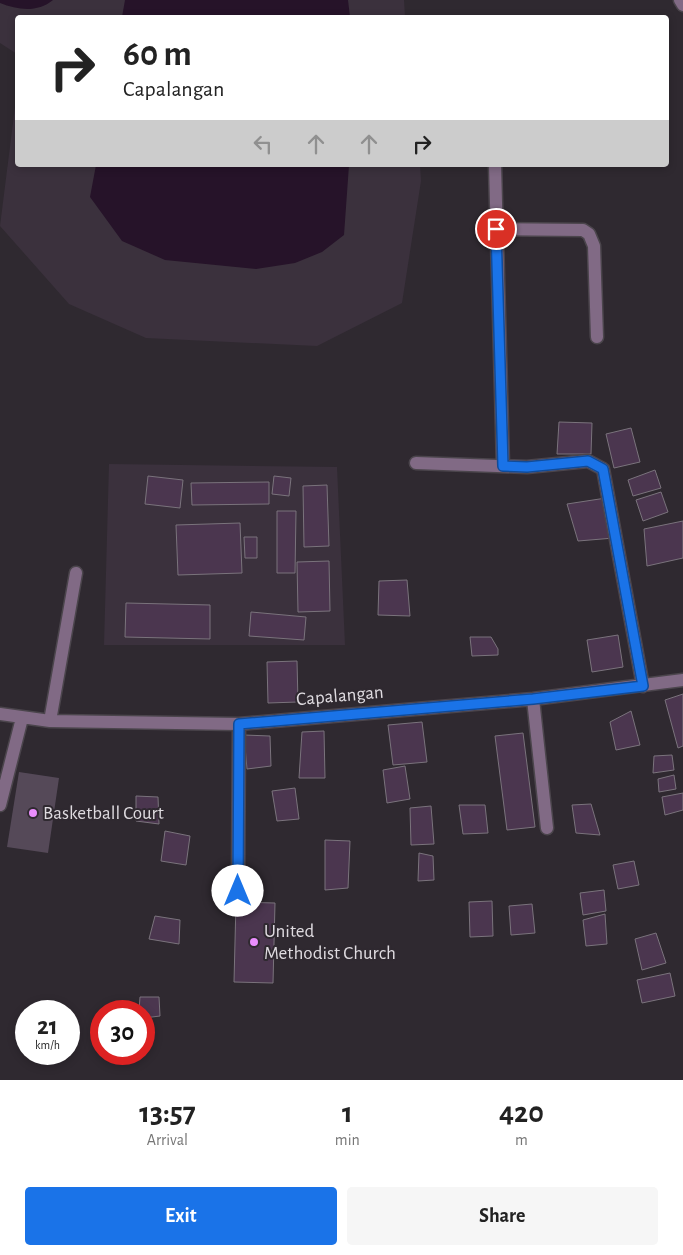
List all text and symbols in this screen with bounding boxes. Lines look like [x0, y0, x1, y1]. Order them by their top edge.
icon: right [40, 35, 105, 100]
text: 60 m [123, 37, 192, 72]
text: Capalangan [123, 78, 224, 100]
icon: left [249, 130, 277, 158]
icon: ahead [302, 130, 330, 158]
icon: ahead [355, 130, 383, 158]
icon: right [408, 130, 436, 158]
pin [475, 208, 517, 250]
icon: arrive [482, 215, 510, 243]
street label: Capalangan [296, 683, 384, 709]
place label: Basketball Court [43, 804, 164, 823]
marker: Basketball Court [27, 807, 39, 819]
position arrow [211, 864, 263, 916]
place label: United Methodist Church [264, 922, 396, 963]
marker: United Methodist Church [248, 936, 260, 948]
speed limit sign: 30 [90, 1000, 155, 1065]
text: 21 [37, 1014, 58, 1039]
text: km/h [35, 1039, 60, 1051]
text: 13:57 [139, 1098, 196, 1128]
text: 1 [342, 1098, 353, 1128]
text: 420 [499, 1098, 544, 1128]
text: Arrival [147, 1132, 188, 1148]
text: min [335, 1132, 360, 1148]
text: m [515, 1132, 528, 1148]
button: Exit [25, 1187, 337, 1245]
button: Share [347, 1187, 658, 1245]

